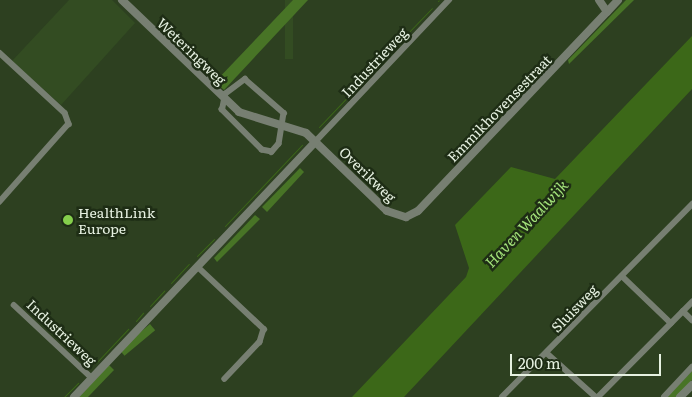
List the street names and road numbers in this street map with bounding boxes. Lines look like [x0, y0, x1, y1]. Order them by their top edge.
street label: Weteringweg [154, 14, 230, 88]
street label: Industrieweg [338, 24, 410, 100]
street label: Emmikhovensestraat [444, 51, 554, 165]
street label: Overikweg [336, 143, 400, 205]
street label: Sluisweg [547, 281, 601, 335]
street label: Industrieweg [24, 296, 100, 368]

